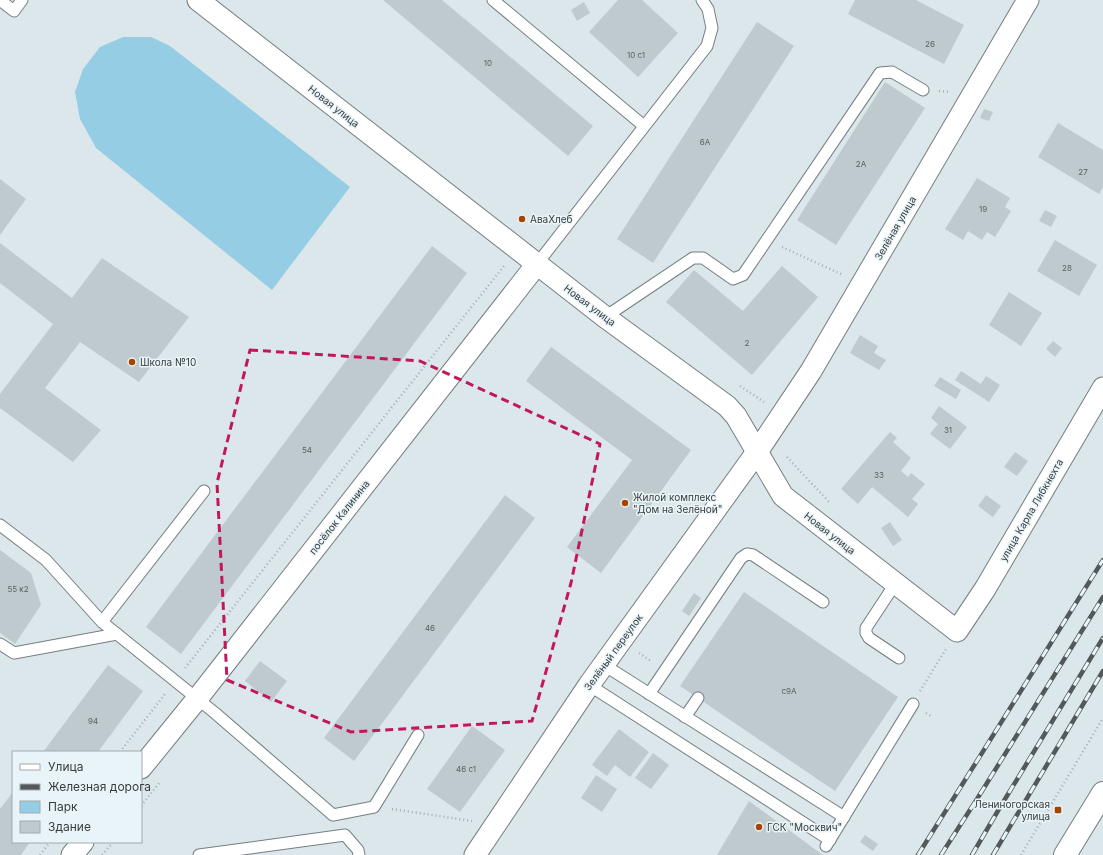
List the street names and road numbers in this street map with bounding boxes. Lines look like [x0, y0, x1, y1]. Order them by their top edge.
street label: Новая улица [306, 82, 362, 130]
street label: Зелёная улица [872, 194, 918, 262]
street label: Новая улица [562, 282, 618, 328]
street label: улица Карла Либкнехта [997, 457, 1065, 563]
street label: посёлок Калинина [306, 478, 372, 556]
street label: Новая улица [802, 509, 858, 557]
street label: Зелёный переулок [581, 611, 645, 693]

